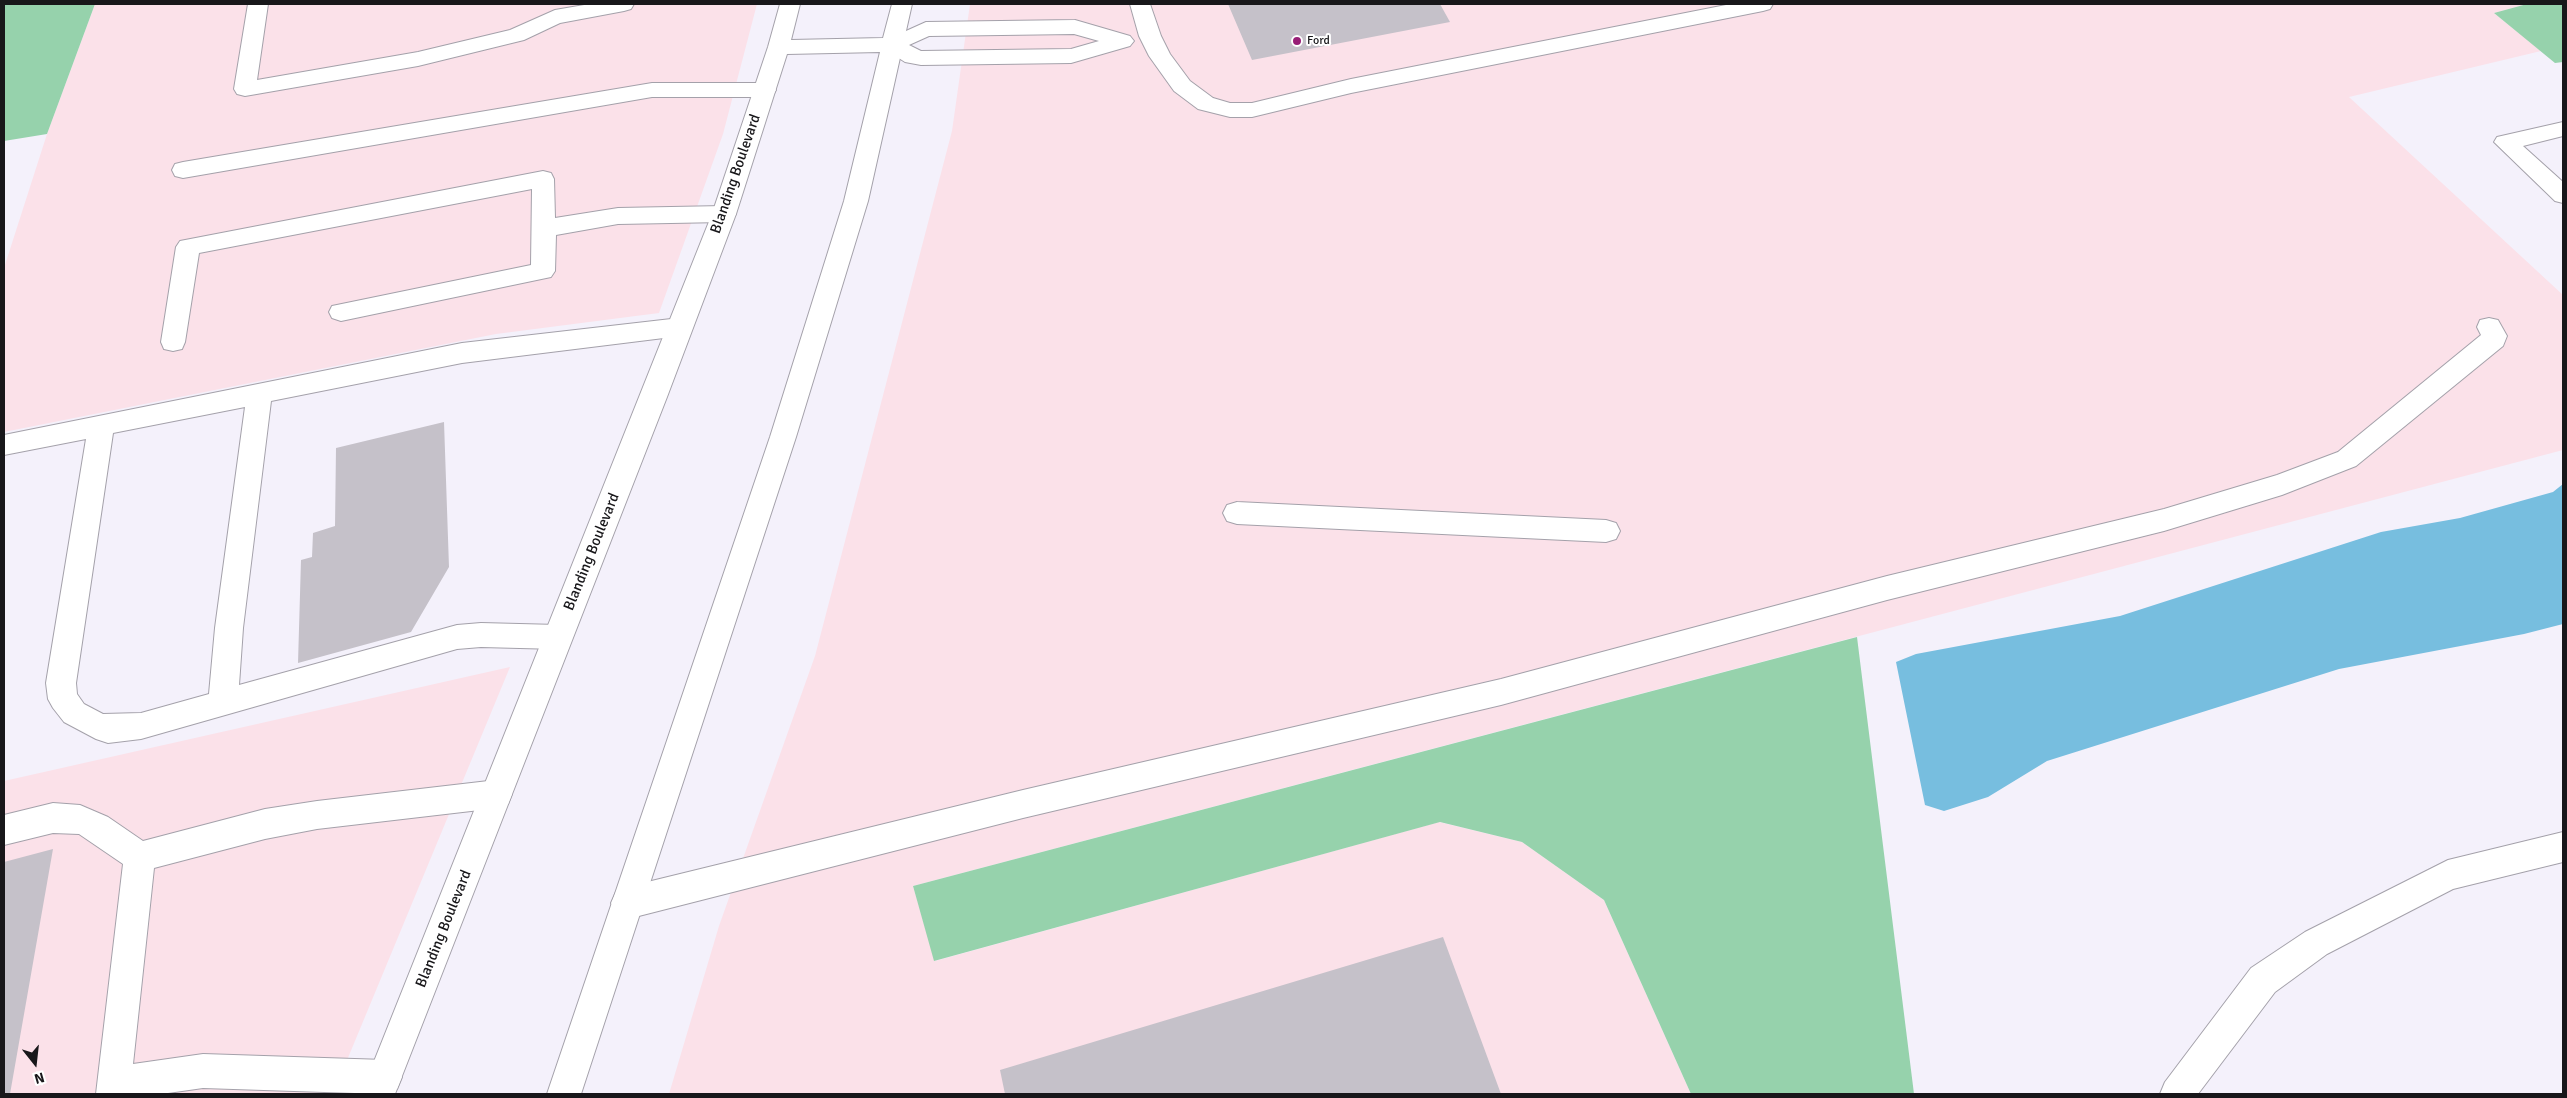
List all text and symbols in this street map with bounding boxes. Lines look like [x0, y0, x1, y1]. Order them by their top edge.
place label: Ford [1307, 34, 1330, 48]
marker: Ford [1291, 35, 1303, 47]
street label: Blanding Boulevard [707, 112, 765, 236]
street label: Blanding Boulevard [560, 491, 624, 613]
street label: Blanding Boulevard [412, 868, 476, 990]
north arrow [10, 1038, 60, 1088]
text: N [32, 1068, 46, 1087]

